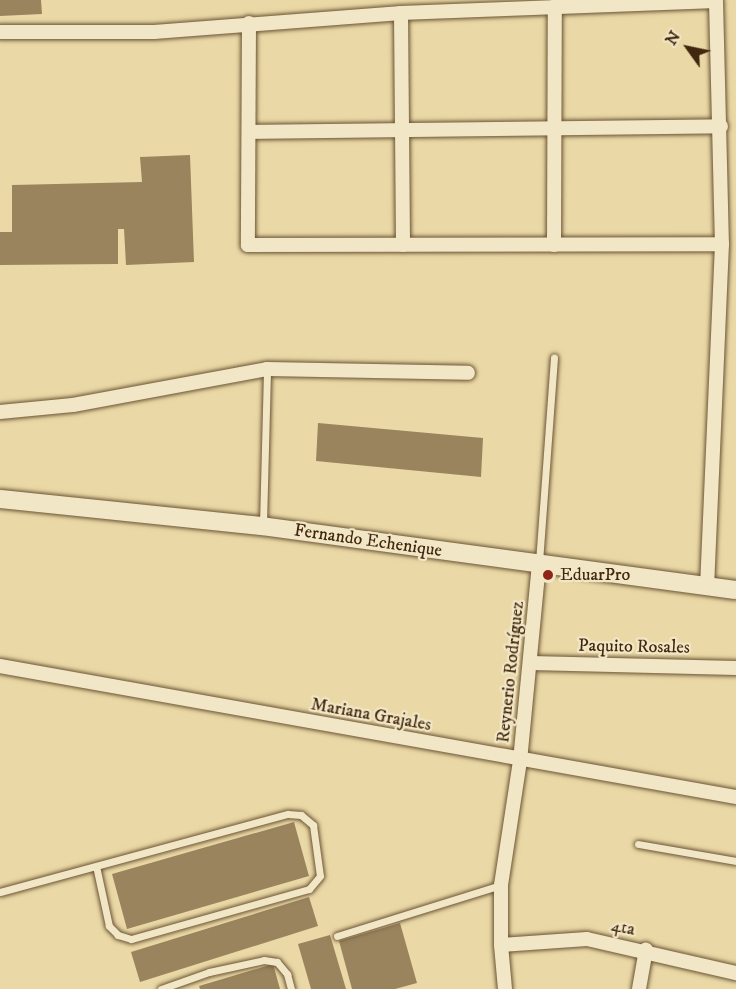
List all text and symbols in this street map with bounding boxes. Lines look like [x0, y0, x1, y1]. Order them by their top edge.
north arrow [658, 18, 718, 78]
text: N [661, 27, 685, 49]
street label: Fernando Echenique [293, 520, 443, 562]
place label: EduarPro [560, 564, 630, 586]
marker: EduarPro [541, 568, 555, 582]
street label: Reynerio Rodríguez [493, 600, 529, 744]
street label: Paquito Rosales [578, 635, 690, 659]
street label: Mariana Grajales [309, 694, 433, 736]
street label: 4ta [609, 915, 637, 941]

